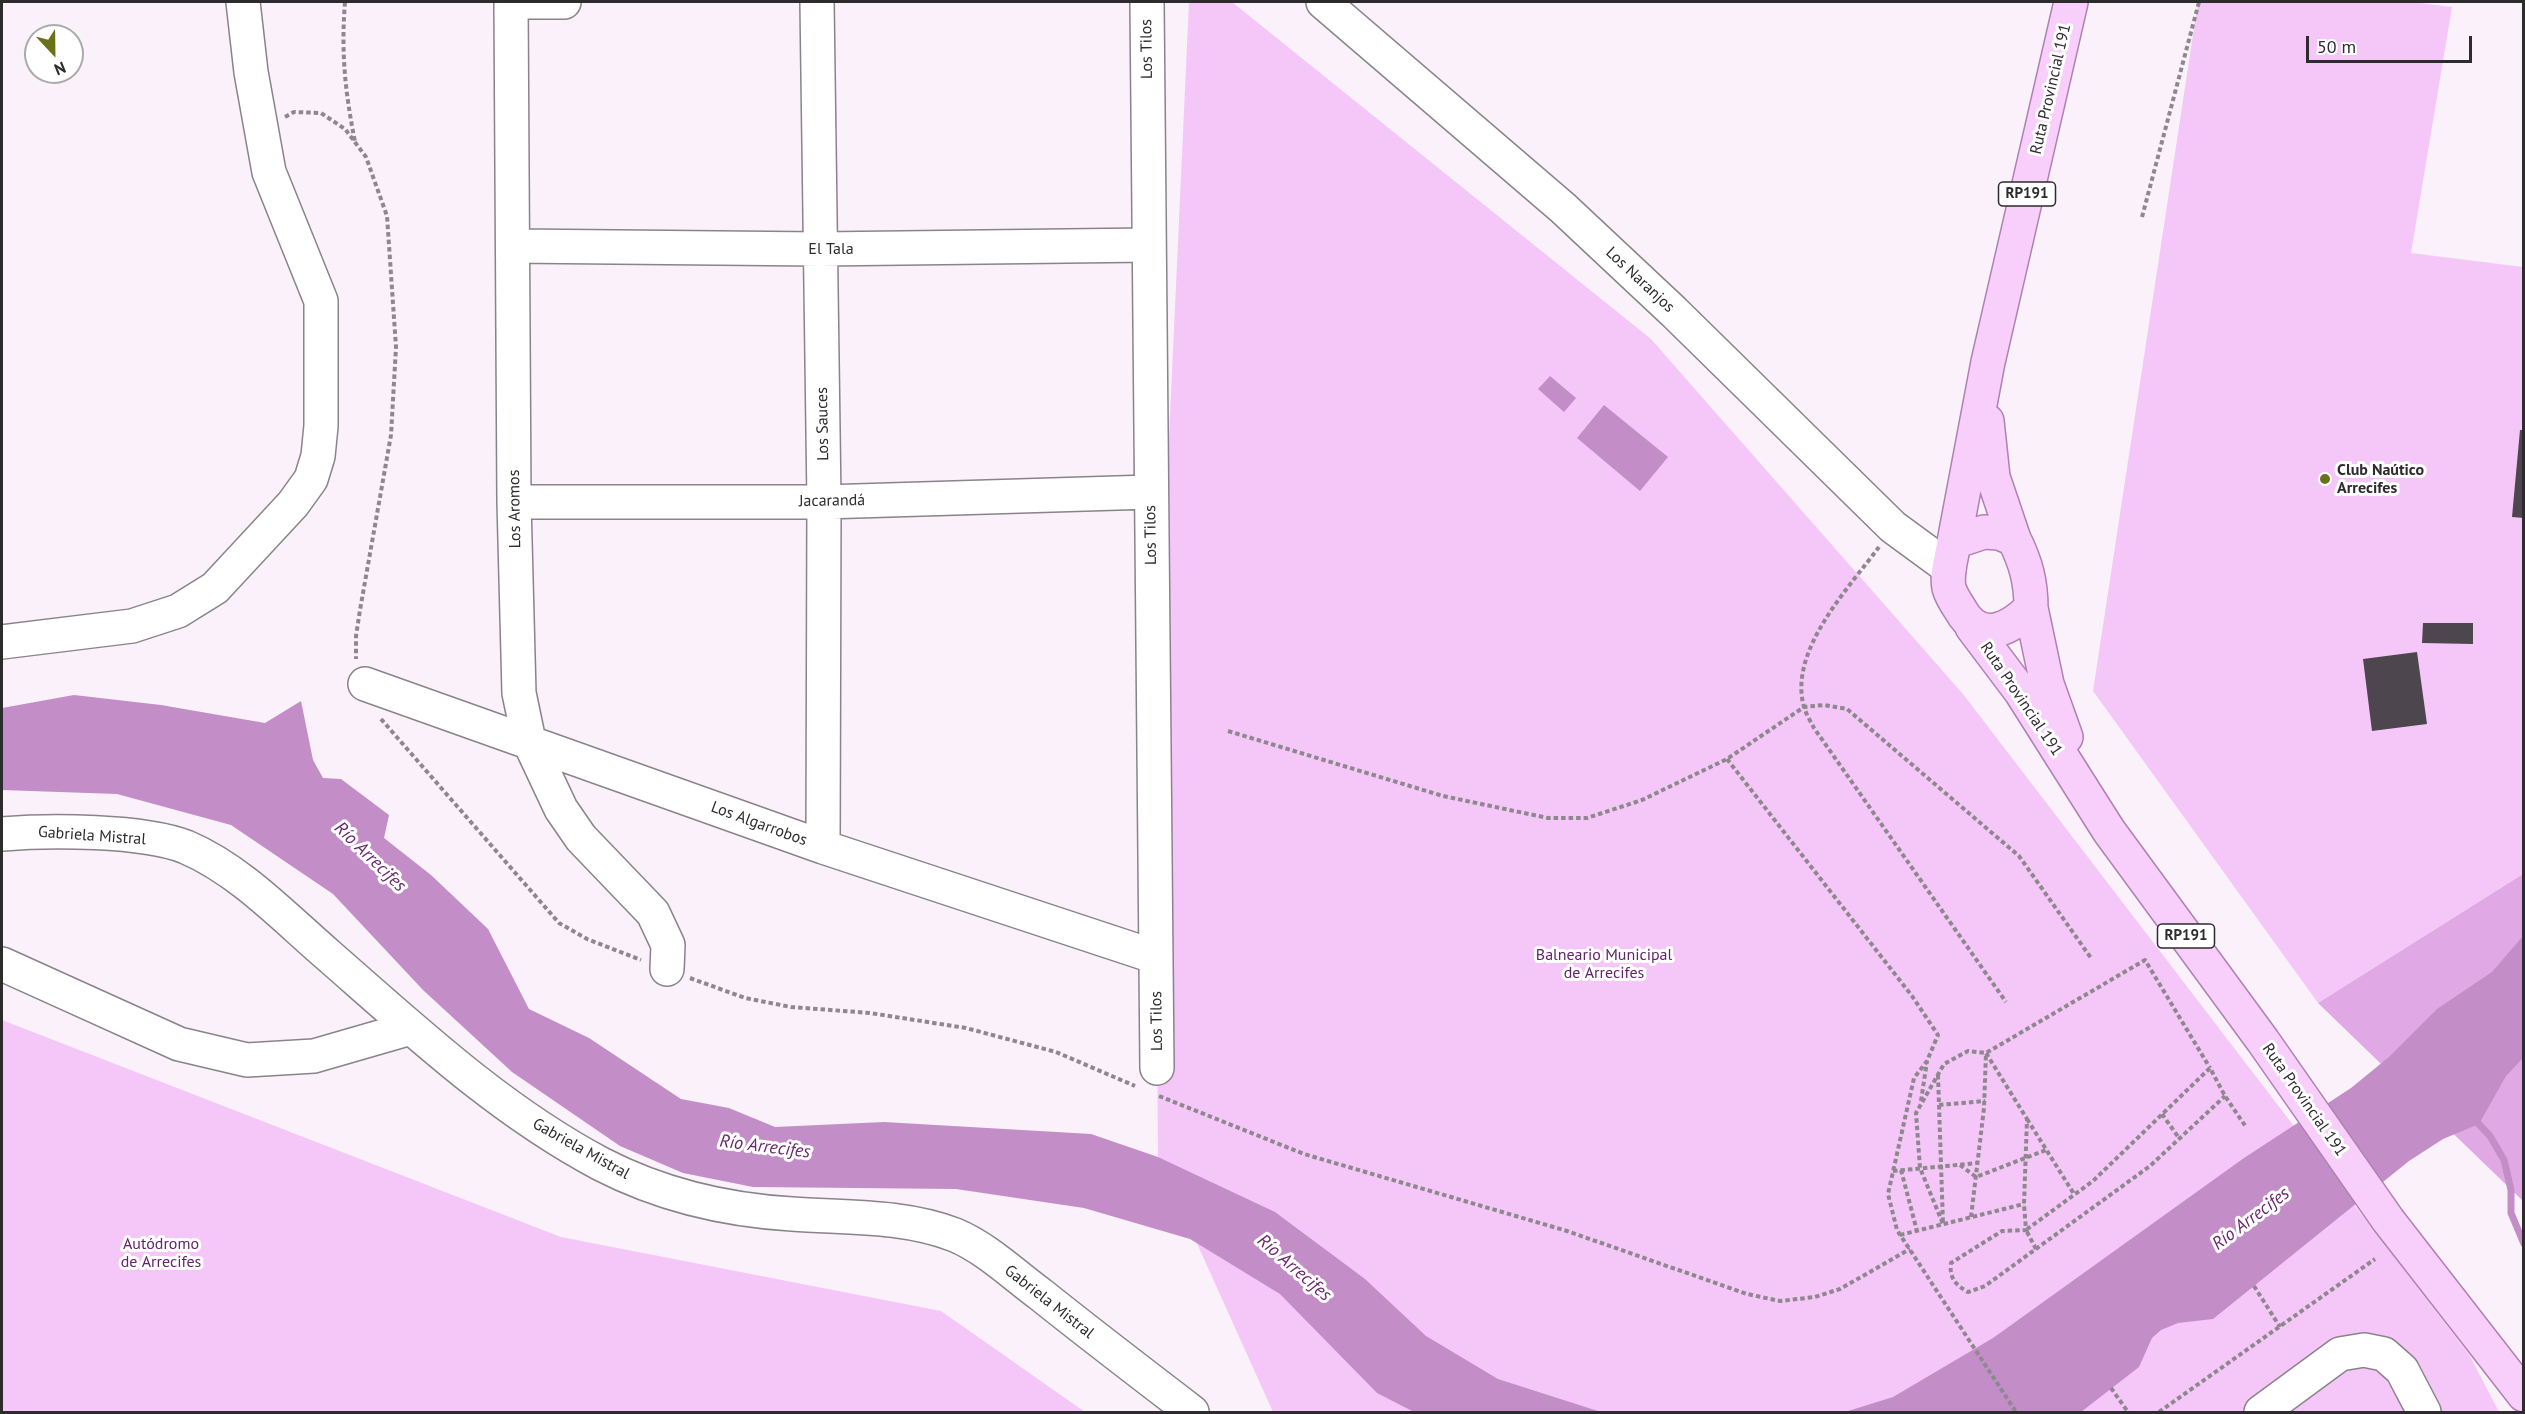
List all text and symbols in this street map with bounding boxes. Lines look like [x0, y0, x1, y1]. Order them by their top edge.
street label: Los Tilos [1137, 19, 1157, 79]
street label: Ruta Provincial 191 [2027, 22, 2075, 156]
north arrow [24, 24, 84, 84]
scale bar [2309, 24, 2476, 62]
text: 50 m [2317, 35, 2356, 58]
text: N [51, 58, 69, 80]
road number: RP191 [1998, 182, 2056, 206]
street label: El Tala [808, 239, 854, 259]
street label: Los Naranjos [1602, 243, 1678, 317]
street label: Los Sauces [813, 387, 833, 461]
place label: Club Naútico Arrecifes [2337, 460, 2424, 498]
street label: Los Aromos [505, 470, 525, 548]
marker: Club Naútico Arrecifes [2318, 472, 2332, 486]
street label: Jacarandá [799, 491, 865, 511]
street label: Los Tilos [1141, 505, 1161, 565]
street label: Ruta Provincial 191 [1976, 638, 2066, 760]
street label: Los Algarrobos [708, 798, 810, 850]
water label: Río Arrecifes [330, 818, 410, 896]
street label: Gabriela Mistral [37, 823, 147, 849]
road number: RP191 [2158, 924, 2214, 948]
park label: Balneario Municipal de Arrecifes [1536, 945, 1672, 983]
street label: Los Tilos [1147, 991, 1167, 1051]
street label: Ruta Provincial 191 [2258, 1040, 2350, 1160]
street label: Gabriela Mistral [529, 1114, 633, 1184]
water label: Río Arrecifes [718, 1131, 812, 1163]
water label: Río Arrecifes [2208, 1183, 2294, 1255]
water label: Río Arrecifes [1252, 1230, 1336, 1306]
park label: Autódromo de Arrecifes [121, 1234, 201, 1272]
street label: Gabriela Mistral [1000, 1261, 1098, 1343]

